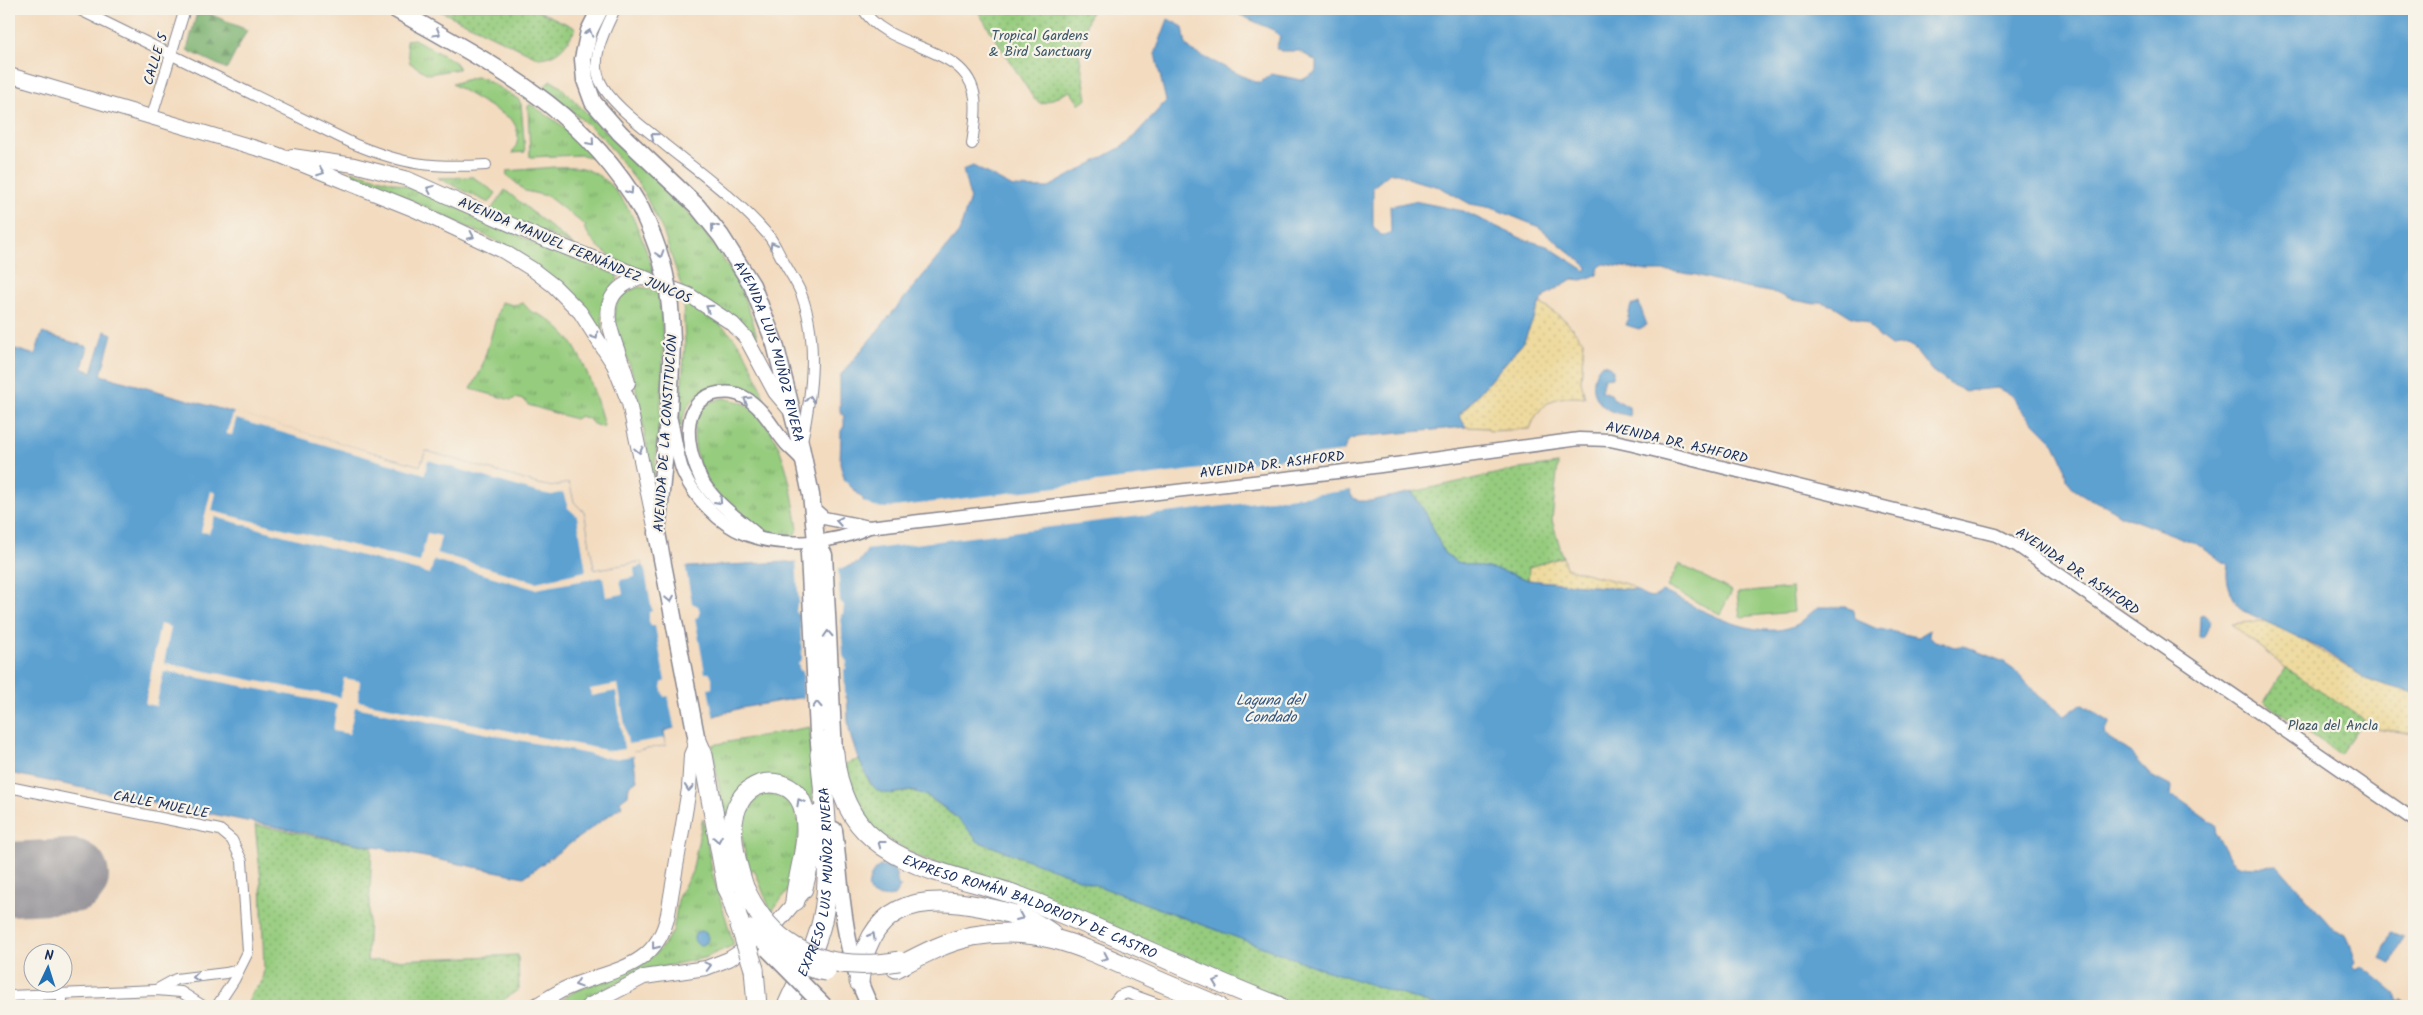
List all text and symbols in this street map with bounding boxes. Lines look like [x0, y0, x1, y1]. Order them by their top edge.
park label: Tropical Gardens & Bird Sanctuary [989, 25, 1092, 63]
one-way arrow [431, 27, 440, 37]
street label: CALLE 5 [138, 29, 175, 88]
one-way arrow [583, 29, 593, 38]
one-way arrow [651, 133, 660, 141]
one-way arrow [585, 136, 594, 145]
one-way arrow [317, 166, 325, 176]
one-way arrow [426, 184, 435, 195]
one-way arrow [624, 185, 633, 194]
street label: AVENIDA MANUEL FERNÁNDEZ JUNCOS [455, 192, 695, 310]
one-way arrow [712, 224, 720, 233]
one-way arrow [466, 229, 475, 240]
one-way arrow [770, 241, 780, 250]
one-way arrow [655, 249, 665, 257]
street label: AVENIDA LUIS MUÑOZ RIVERA [727, 257, 809, 445]
one-way arrow [705, 305, 714, 314]
one-way arrow [589, 330, 599, 339]
street label: AVENIDA DE LA CONSTITUCIÓN [648, 333, 684, 533]
one-way arrow [804, 394, 815, 402]
one-way arrow [744, 396, 753, 406]
street label: AVENIDA DR. ASHFORD [1603, 416, 1750, 470]
street label: AVENIDA DR. ASHFORD [1198, 445, 1346, 485]
one-way arrow [633, 446, 644, 455]
one-way arrow [713, 496, 722, 505]
one-way arrow [835, 517, 844, 527]
street label: AVENIDA DR. ASHFORD [2011, 522, 2144, 622]
one-way arrow [664, 595, 675, 604]
one-way arrow [823, 630, 834, 638]
water label: Laguna del Condado [1236, 689, 1308, 730]
one-way arrow [812, 701, 823, 709]
park label: Plaza del Ancla [2288, 715, 2378, 737]
one-way arrow [684, 784, 695, 792]
street label: CALLE MUELLE [111, 785, 211, 825]
street label: EXPRESO LUIS MUÑOZ RIVERA [792, 786, 840, 981]
one-way arrow [796, 798, 806, 807]
one-way arrow [712, 835, 722, 844]
one-way arrow [878, 842, 887, 850]
street label: EXPRESO ROMÁN BALDORIOTY DE CASTRO [898, 849, 1160, 966]
one-way arrow [1015, 910, 1024, 921]
one-way arrow [866, 933, 876, 942]
one-way arrow [652, 940, 661, 949]
north arrow [22, 942, 72, 992]
text: N [44, 945, 54, 967]
one-way arrow [1100, 951, 1109, 961]
one-way arrow [703, 962, 712, 972]
one-way arrow [192, 971, 200, 982]
one-way arrow [574, 978, 583, 988]
one-way arrow [1213, 978, 1221, 988]

